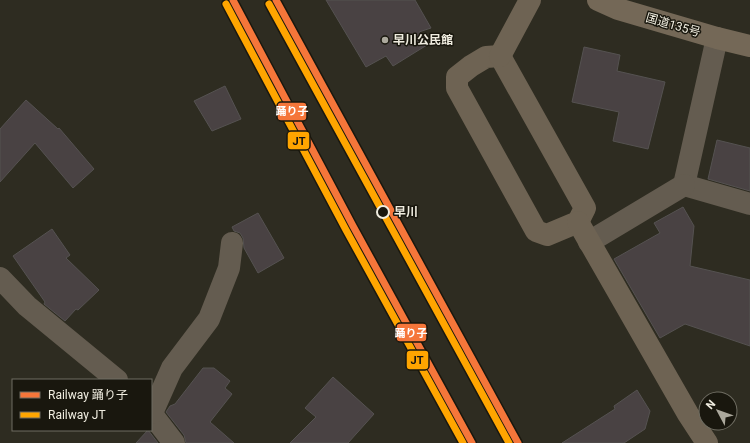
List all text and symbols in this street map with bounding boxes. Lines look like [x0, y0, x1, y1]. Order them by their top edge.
street label: 国道135号 [644, 11, 702, 39]
place label: 早川公民館 [393, 33, 453, 47]
marker: 早川公民館 [380, 35, 390, 45]
line badge: 踊り子 [277, 102, 307, 121]
text: 踊り子 [276, 105, 309, 118]
line badge: JT [287, 131, 310, 150]
text: JT [293, 135, 306, 148]
marker: 早川 [376, 205, 390, 219]
place label: 早川 [394, 205, 418, 219]
line badge: 踊り子 [396, 323, 427, 342]
text: 踊り子 [395, 327, 428, 340]
line badge: JT [406, 350, 429, 370]
text: JT [411, 354, 424, 367]
legend [12, 379, 152, 431]
text: Railway 踊り子 [48, 388, 128, 402]
north arrow [698, 391, 738, 431]
text: N [703, 397, 718, 412]
text: Railway JT [48, 408, 106, 422]

